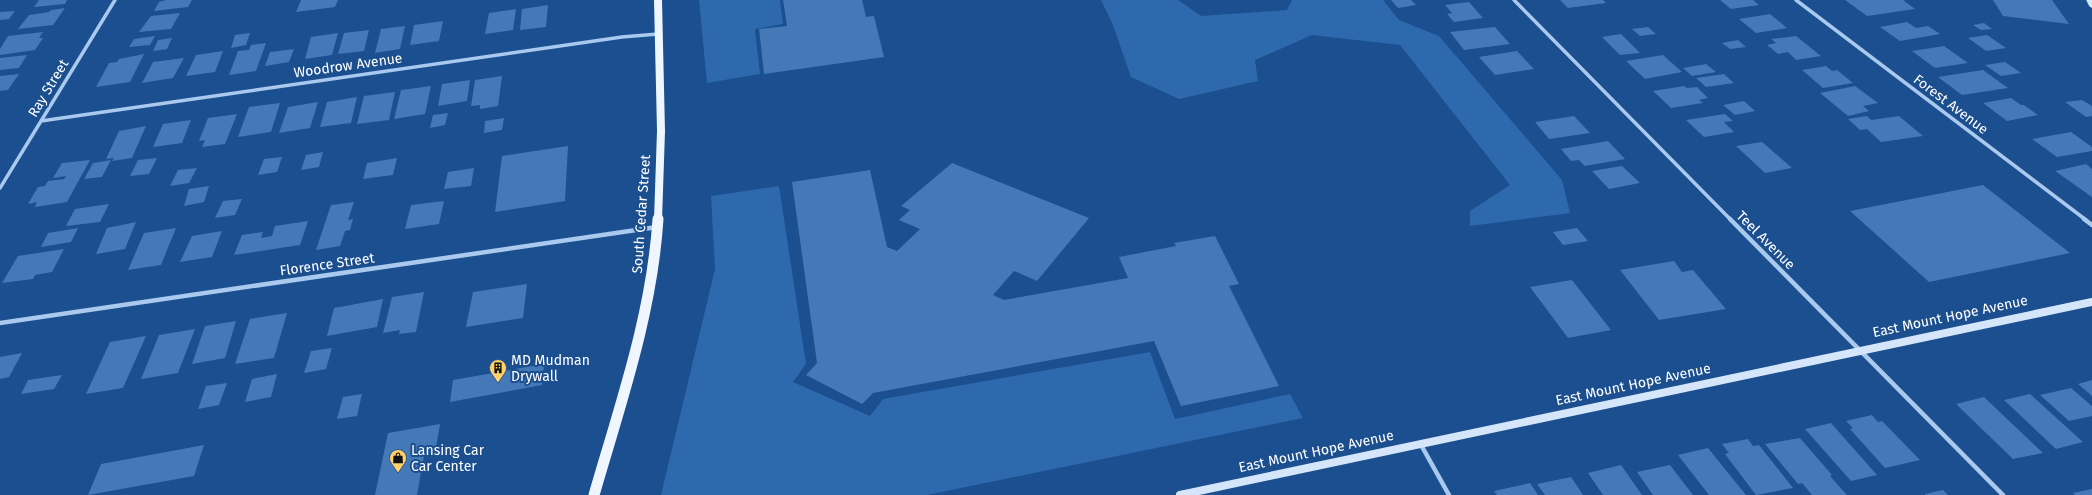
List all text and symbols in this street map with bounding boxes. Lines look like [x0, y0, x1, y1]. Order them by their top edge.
street label: Woodrow Avenue [293, 49, 403, 82]
street label: Ray Street [25, 56, 73, 120]
street label: Forest Avenue [1910, 71, 1991, 138]
street label: South Cedar Street [629, 153, 654, 274]
street label: Teel Avenue [1733, 207, 1799, 273]
street label: Florence Street [279, 249, 376, 280]
street label: East Mount Hope Avenue [1871, 292, 2029, 341]
place label: MD Mudman Drywall [511, 352, 590, 385]
building icon: MD Mudman Drywall [488, 358, 508, 383]
street label: East Mount Hope Avenue [1554, 360, 1712, 409]
street label: East Mount Hope Avenue [1237, 427, 1395, 476]
place label: Lansing Car Car Center [411, 442, 485, 475]
shop icon: Lansing Car Car Center [388, 448, 408, 473]

